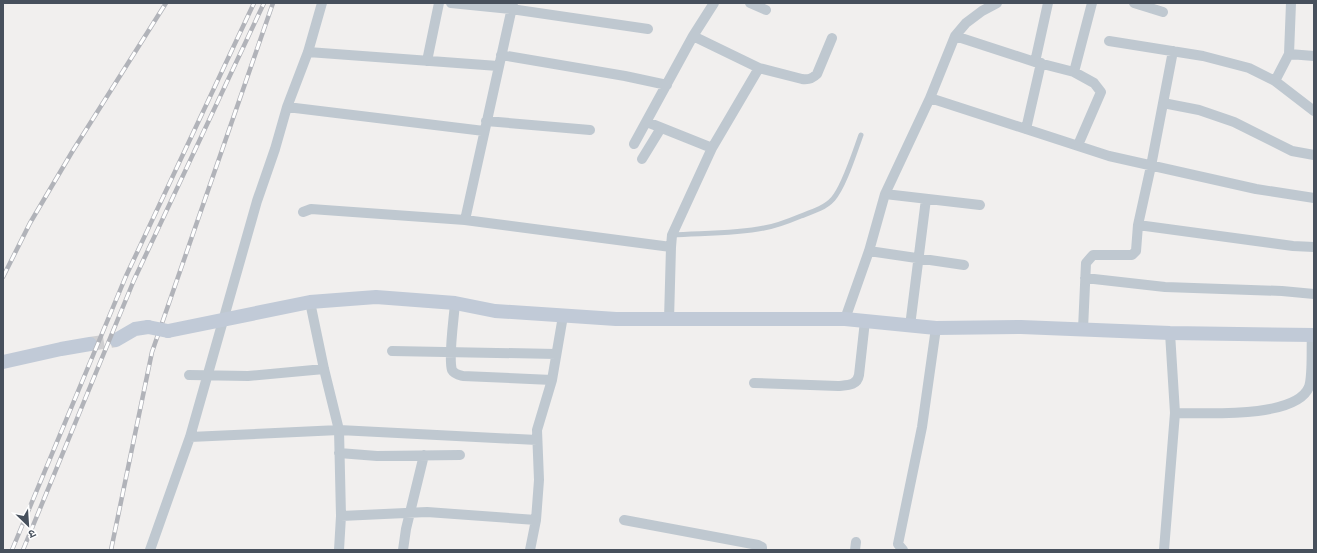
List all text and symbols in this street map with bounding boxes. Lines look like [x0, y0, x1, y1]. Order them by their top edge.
north arrow [8, 505, 48, 545]
text: उ [26, 527, 38, 542]

